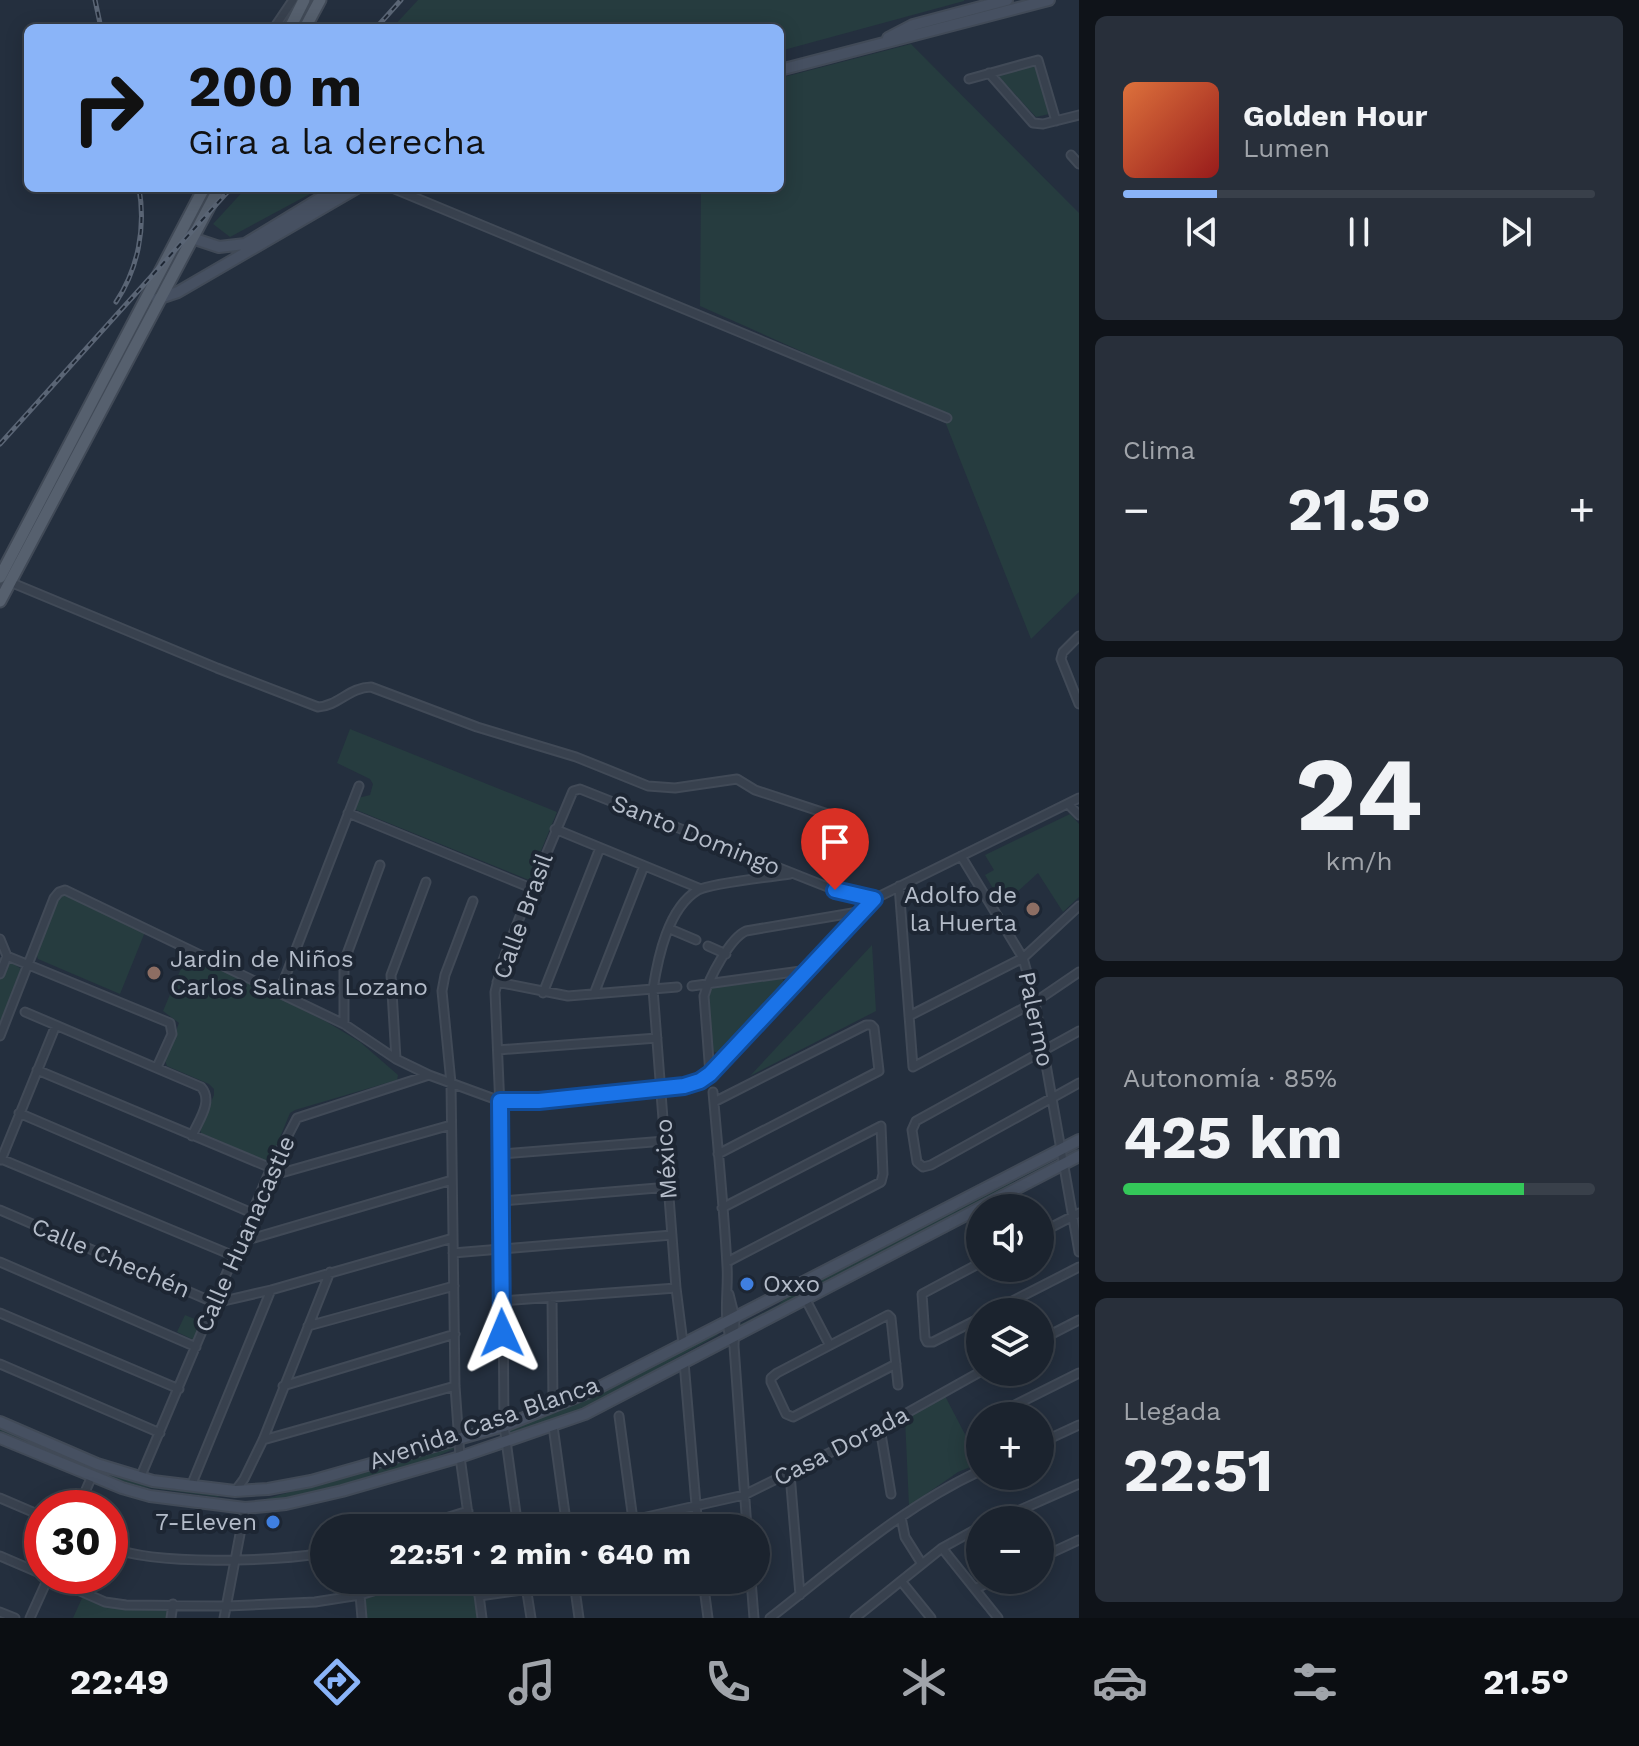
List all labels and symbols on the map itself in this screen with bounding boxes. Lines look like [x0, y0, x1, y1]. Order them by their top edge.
street label: Santo Domingo [608, 788, 784, 882]
pin [801, 808, 869, 890]
street label: Calle Brasil [487, 849, 559, 983]
place label: Adolfo de la Huerta [904, 881, 1017, 937]
marker: Adolfo de la Huerta [1024, 900, 1042, 918]
place label: Jardin de Niños Carlos Salinas Lozano [170, 945, 428, 1001]
marker: Jardin de Niños Carlos Salinas Lozano [145, 964, 163, 982]
street label: Palermo [1012, 969, 1060, 1069]
street label: México [649, 1118, 683, 1200]
street label: Calle Huanacastle [189, 1131, 301, 1337]
street label: Calle Chechén [28, 1212, 194, 1304]
place label: Oxxo [763, 1270, 820, 1298]
marker: Oxxo [738, 1275, 756, 1293]
position arrow [460, 1291, 544, 1375]
street label: Avenida Casa Blanca [365, 1370, 603, 1476]
street label: Casa Dorada [769, 1400, 913, 1492]
speed limit sign: 30 [24, 1490, 128, 1594]
place label: 7-Eleven [155, 1508, 257, 1536]
marker: 7-Eleven [264, 1513, 282, 1531]

